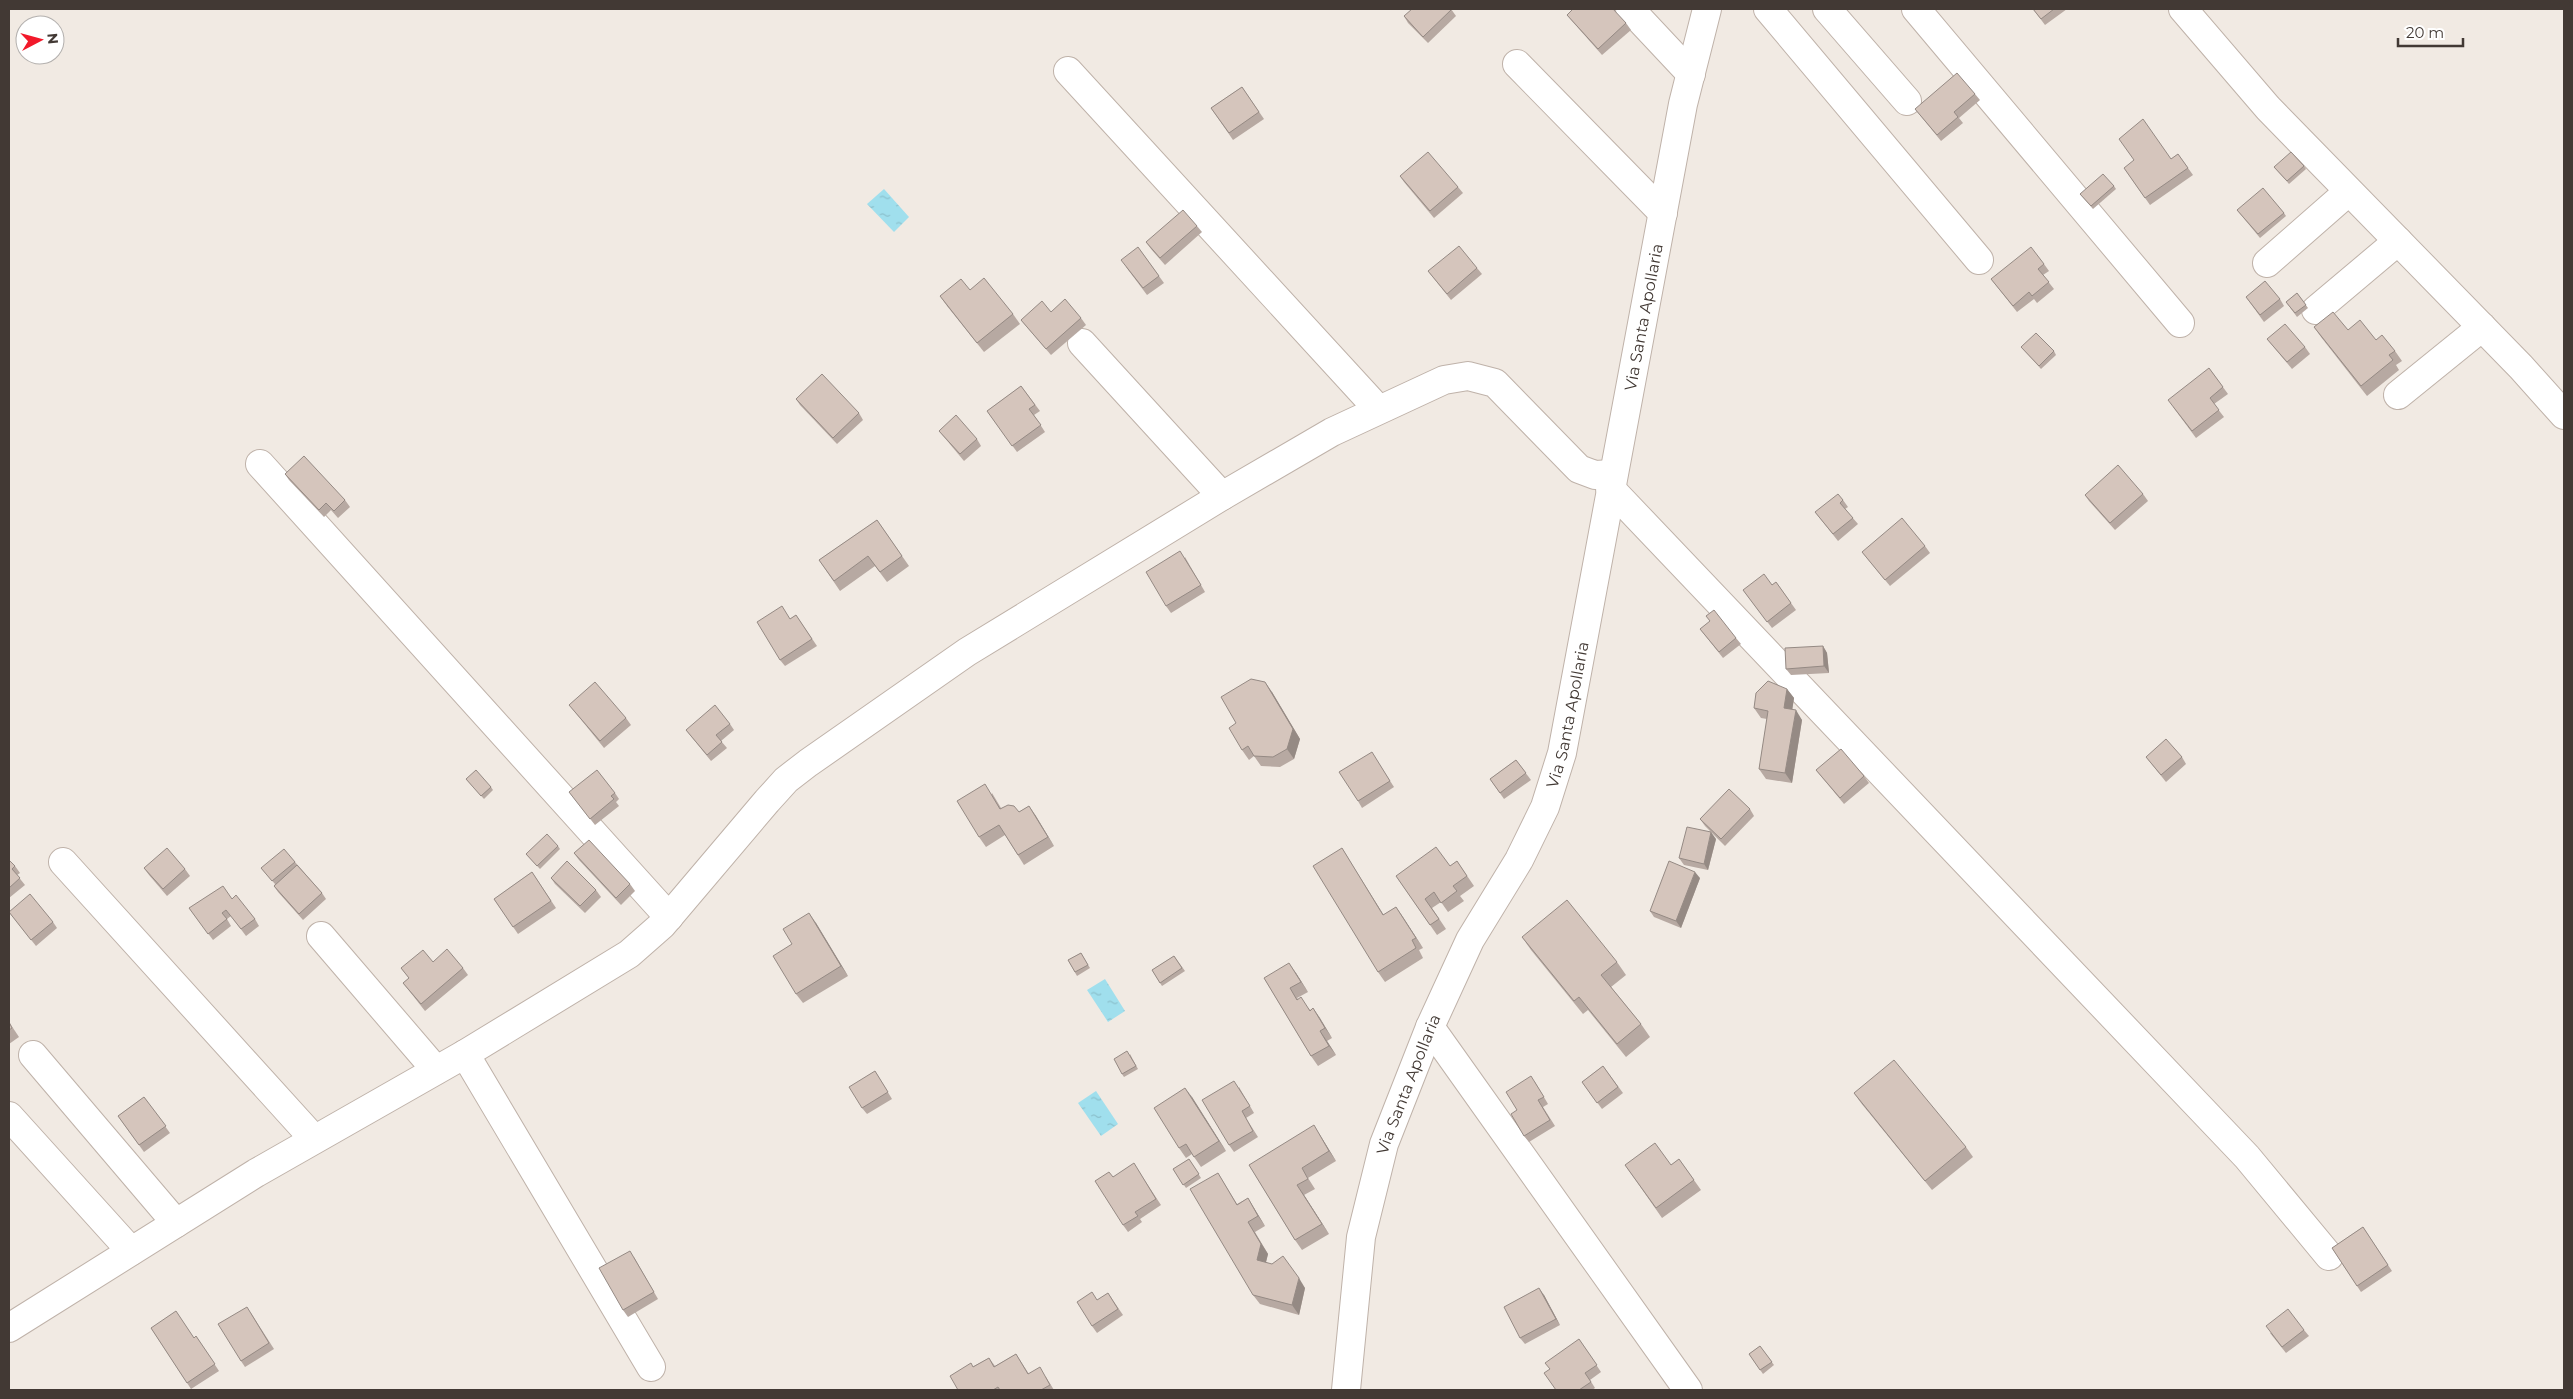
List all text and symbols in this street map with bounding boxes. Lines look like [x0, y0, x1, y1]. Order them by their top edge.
north arrow [15, 15, 65, 65]
scale bar [2398, 15, 2463, 47]
text: 20 m [2406, 23, 2444, 42]
text: N [43, 32, 62, 45]
street label: Via Santa Apollaria [1621, 242, 1667, 392]
street label: Via Santa Apollaria [1543, 640, 1593, 790]
street label: Via Santa Apollaria [1373, 1011, 1445, 1156]

